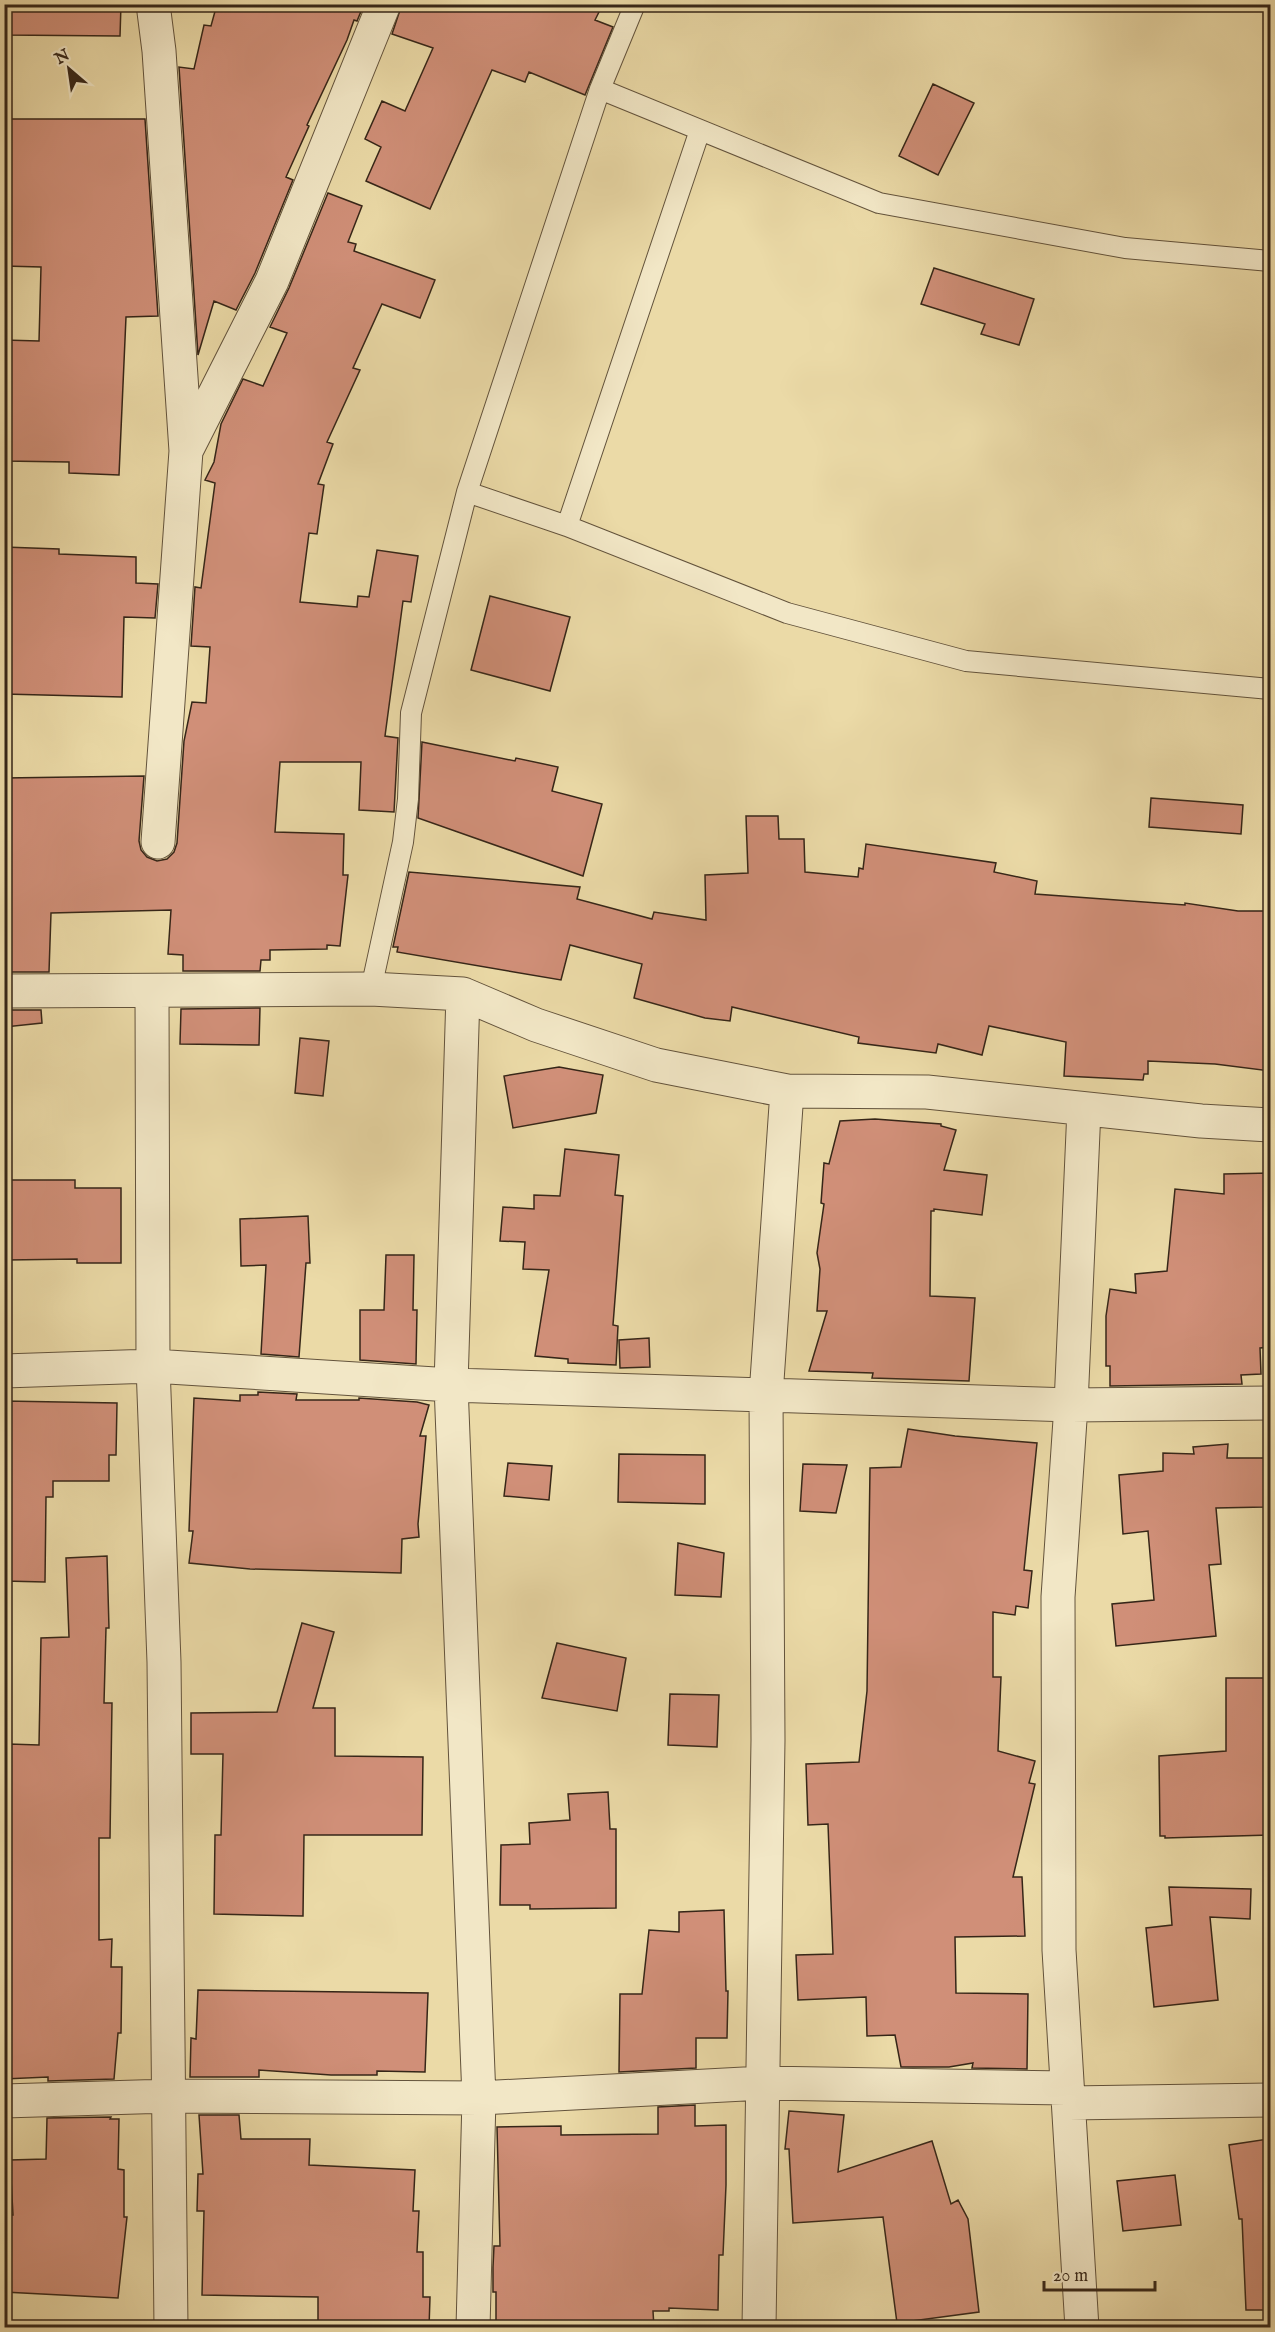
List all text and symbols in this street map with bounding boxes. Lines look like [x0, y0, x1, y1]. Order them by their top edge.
north arrow [39, 39, 99, 99]
text: N [51, 45, 74, 70]
scale bar [1044, 2254, 1155, 2292]
text: 20 m [1053, 2265, 1088, 2288]

